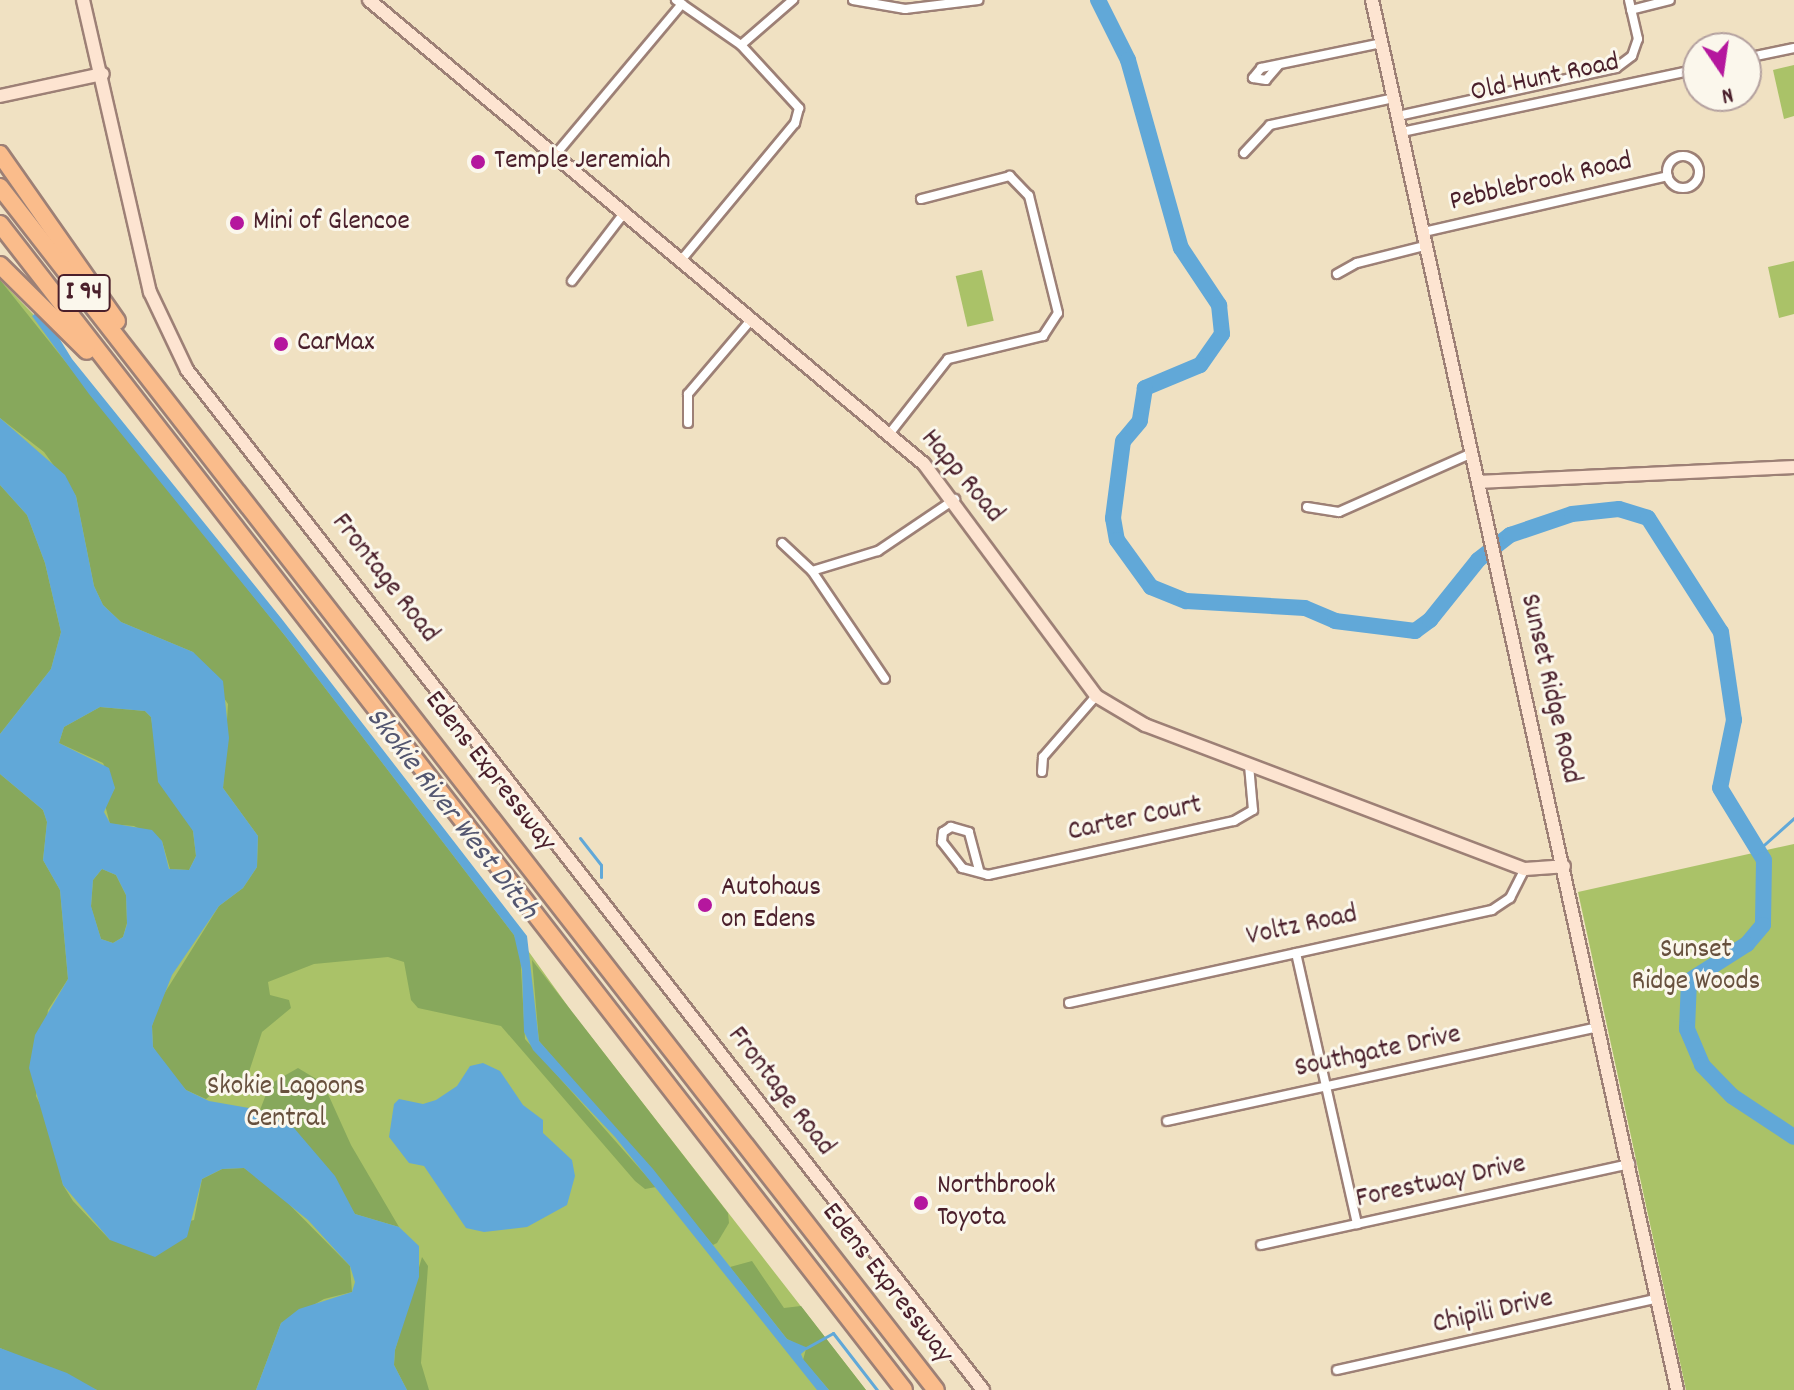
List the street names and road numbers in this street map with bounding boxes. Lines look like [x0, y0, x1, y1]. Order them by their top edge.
street label: Old Hunt Road [1468, 47, 1622, 111]
street label: Pebblebrook Road [1447, 146, 1635, 220]
road number: I 94 [56, 271, 112, 315]
street label: Happ Road [912, 423, 1010, 531]
street label: Frontage Road [323, 508, 445, 650]
street label: Sunset Ridge Road [1511, 591, 1587, 787]
street label: Edens Expressway [416, 685, 562, 859]
street label: Carter Court [1065, 789, 1205, 851]
street label: Voltz Road [1244, 899, 1360, 955]
street label: Southgate Drive [1292, 1019, 1464, 1087]
street label: Frontage Road [719, 1021, 841, 1163]
street label: Forestway Drive [1353, 1149, 1529, 1217]
street label: Edens Expressway [813, 1197, 959, 1371]
street label: Chipili Drive [1430, 1283, 1556, 1343]

